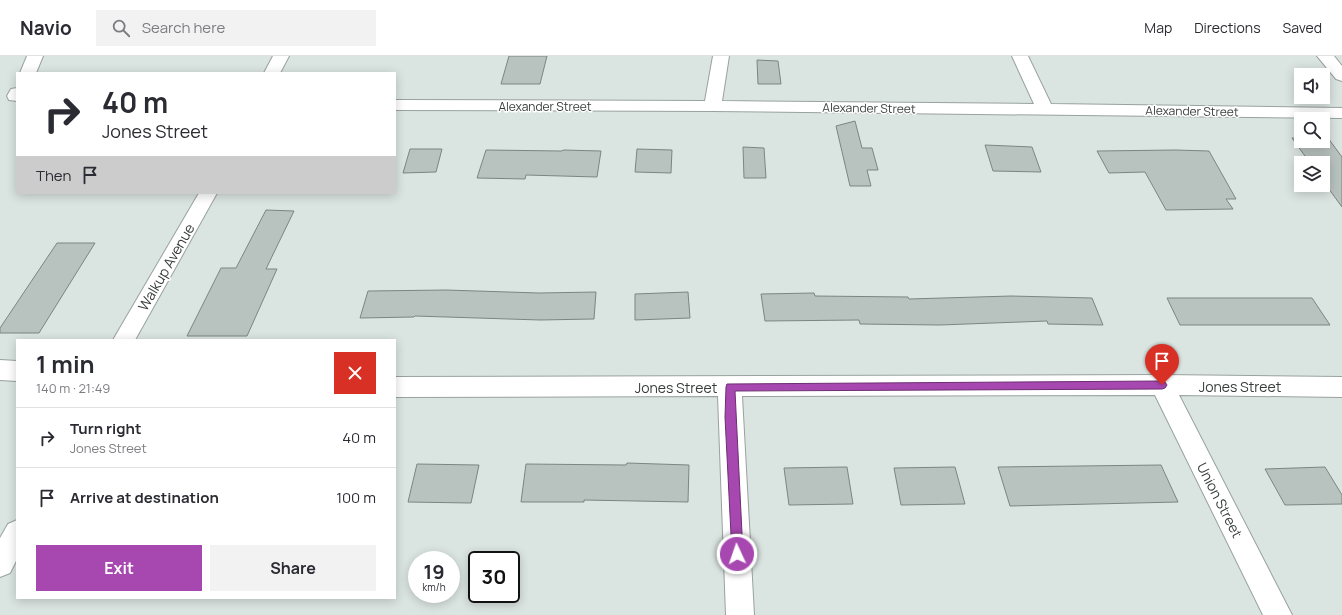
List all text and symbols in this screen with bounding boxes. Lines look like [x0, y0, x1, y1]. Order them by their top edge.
search box [96, 10, 376, 46]
text: Navio [20, 15, 72, 41]
icon: search [110, 17, 132, 39]
text: Search here [142, 17, 225, 38]
text: Map [1144, 18, 1172, 37]
text: Directions [1194, 18, 1261, 37]
text: Saved [1283, 18, 1322, 37]
map controls [1294, 68, 1330, 192]
button: sound [1294, 68, 1330, 104]
text: 40 m [102, 83, 168, 121]
icon: right [36, 88, 88, 140]
street label: Alexander Street [498, 98, 592, 115]
street label: Alexander Street [822, 99, 916, 117]
street label: Alexander Street [1145, 102, 1239, 120]
button: search [1294, 112, 1330, 148]
text: Jones Street [102, 119, 208, 143]
button: layers [1294, 156, 1330, 192]
icon: arrive [79, 164, 101, 186]
text: Then [36, 165, 71, 186]
street label: Walkup Avenue [133, 220, 199, 314]
pin [1145, 344, 1179, 385]
text: 1 min [36, 347, 95, 380]
icon: arrive [1151, 350, 1173, 372]
button: close [334, 352, 376, 394]
street label: Jones Street [1199, 377, 1282, 396]
street label: Jones Street [635, 378, 718, 397]
text: 140 m · 21:49 [36, 379, 110, 397]
text: Turn right [70, 418, 141, 439]
icon: right [36, 427, 58, 449]
text: 40 m [342, 427, 376, 448]
text: Jones Street [70, 439, 147, 457]
street label: Union Street [1193, 459, 1247, 541]
icon: arrive [36, 487, 58, 509]
text: Arrive at destination [70, 487, 219, 508]
text: 100 m [336, 487, 376, 508]
position arrow [716, 533, 758, 575]
button: Exit [36, 545, 202, 591]
button: Share [210, 545, 376, 591]
speed limit sign: 30 [468, 551, 520, 603]
text: 19 [423, 558, 445, 585]
text: km/h [422, 580, 446, 594]

